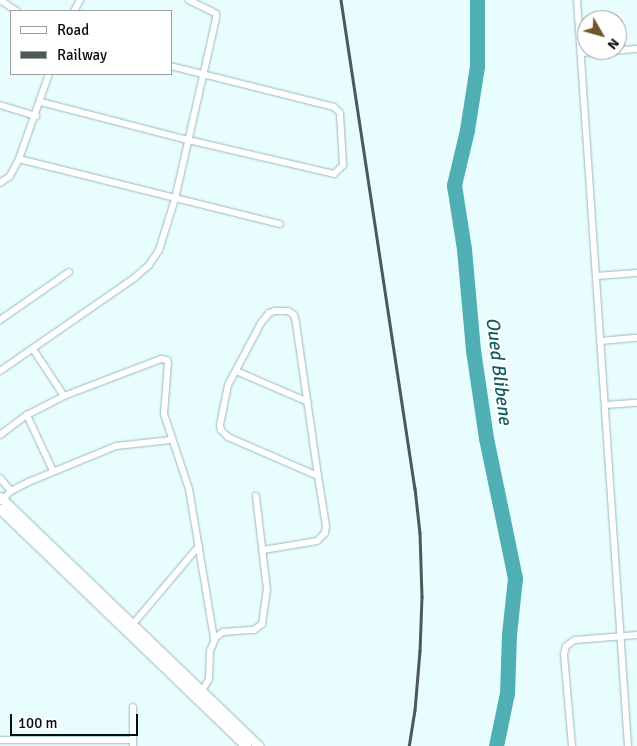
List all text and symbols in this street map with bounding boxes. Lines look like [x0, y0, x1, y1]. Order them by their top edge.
legend [10, 10, 172, 75]
north arrow [577, 10, 627, 60]
text: Road [57, 21, 89, 39]
text: N [604, 35, 623, 53]
text: Railway [57, 46, 107, 64]
water label: Oued Blibene [480, 316, 516, 426]
scale bar [12, 704, 140, 736]
text: 100 m [18, 714, 58, 732]

